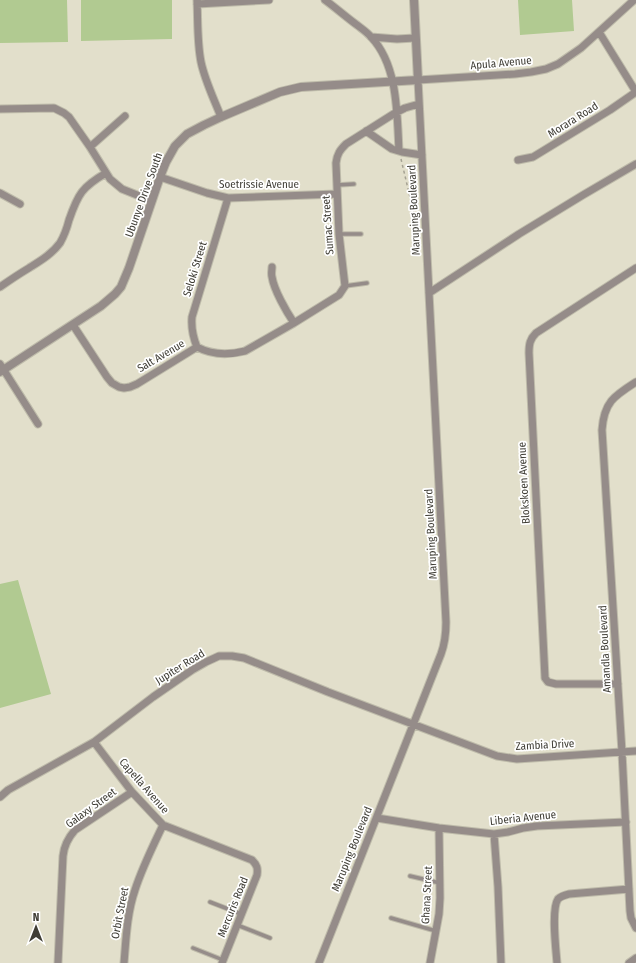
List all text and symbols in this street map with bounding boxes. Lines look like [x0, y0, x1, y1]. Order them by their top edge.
street label: Apula Avenue [470, 54, 532, 72]
street label: Morara Road [545, 99, 601, 141]
street label: Ubunye Drive South [123, 151, 165, 239]
street label: Maruping Boulevard [405, 165, 423, 255]
street label: Soetrissie Avenue [219, 178, 299, 191]
street label: Sumac Street [319, 195, 337, 255]
street label: Seloki Street [180, 239, 210, 298]
street label: Salt Avenue [135, 337, 187, 375]
street label: Blokskoen Avenue [515, 442, 533, 524]
street label: Maruping Boulevard [422, 489, 440, 579]
street label: Amandla Boulevard [596, 605, 614, 693]
street label: Jupiter Road [153, 647, 207, 687]
street label: Zambia Drive [515, 737, 575, 753]
street label: Capella Avenue [116, 756, 172, 816]
street label: Galaxy Street [63, 785, 119, 831]
street label: Maruping Boulevard [329, 805, 375, 893]
street label: Liberia Avenue [489, 808, 557, 828]
street label: Ghana Street [419, 865, 435, 924]
street label: Mercuris Road [215, 875, 251, 939]
street label: Orbit Street [109, 886, 131, 940]
north arrow [16, 907, 56, 947]
text: N [33, 911, 39, 924]

